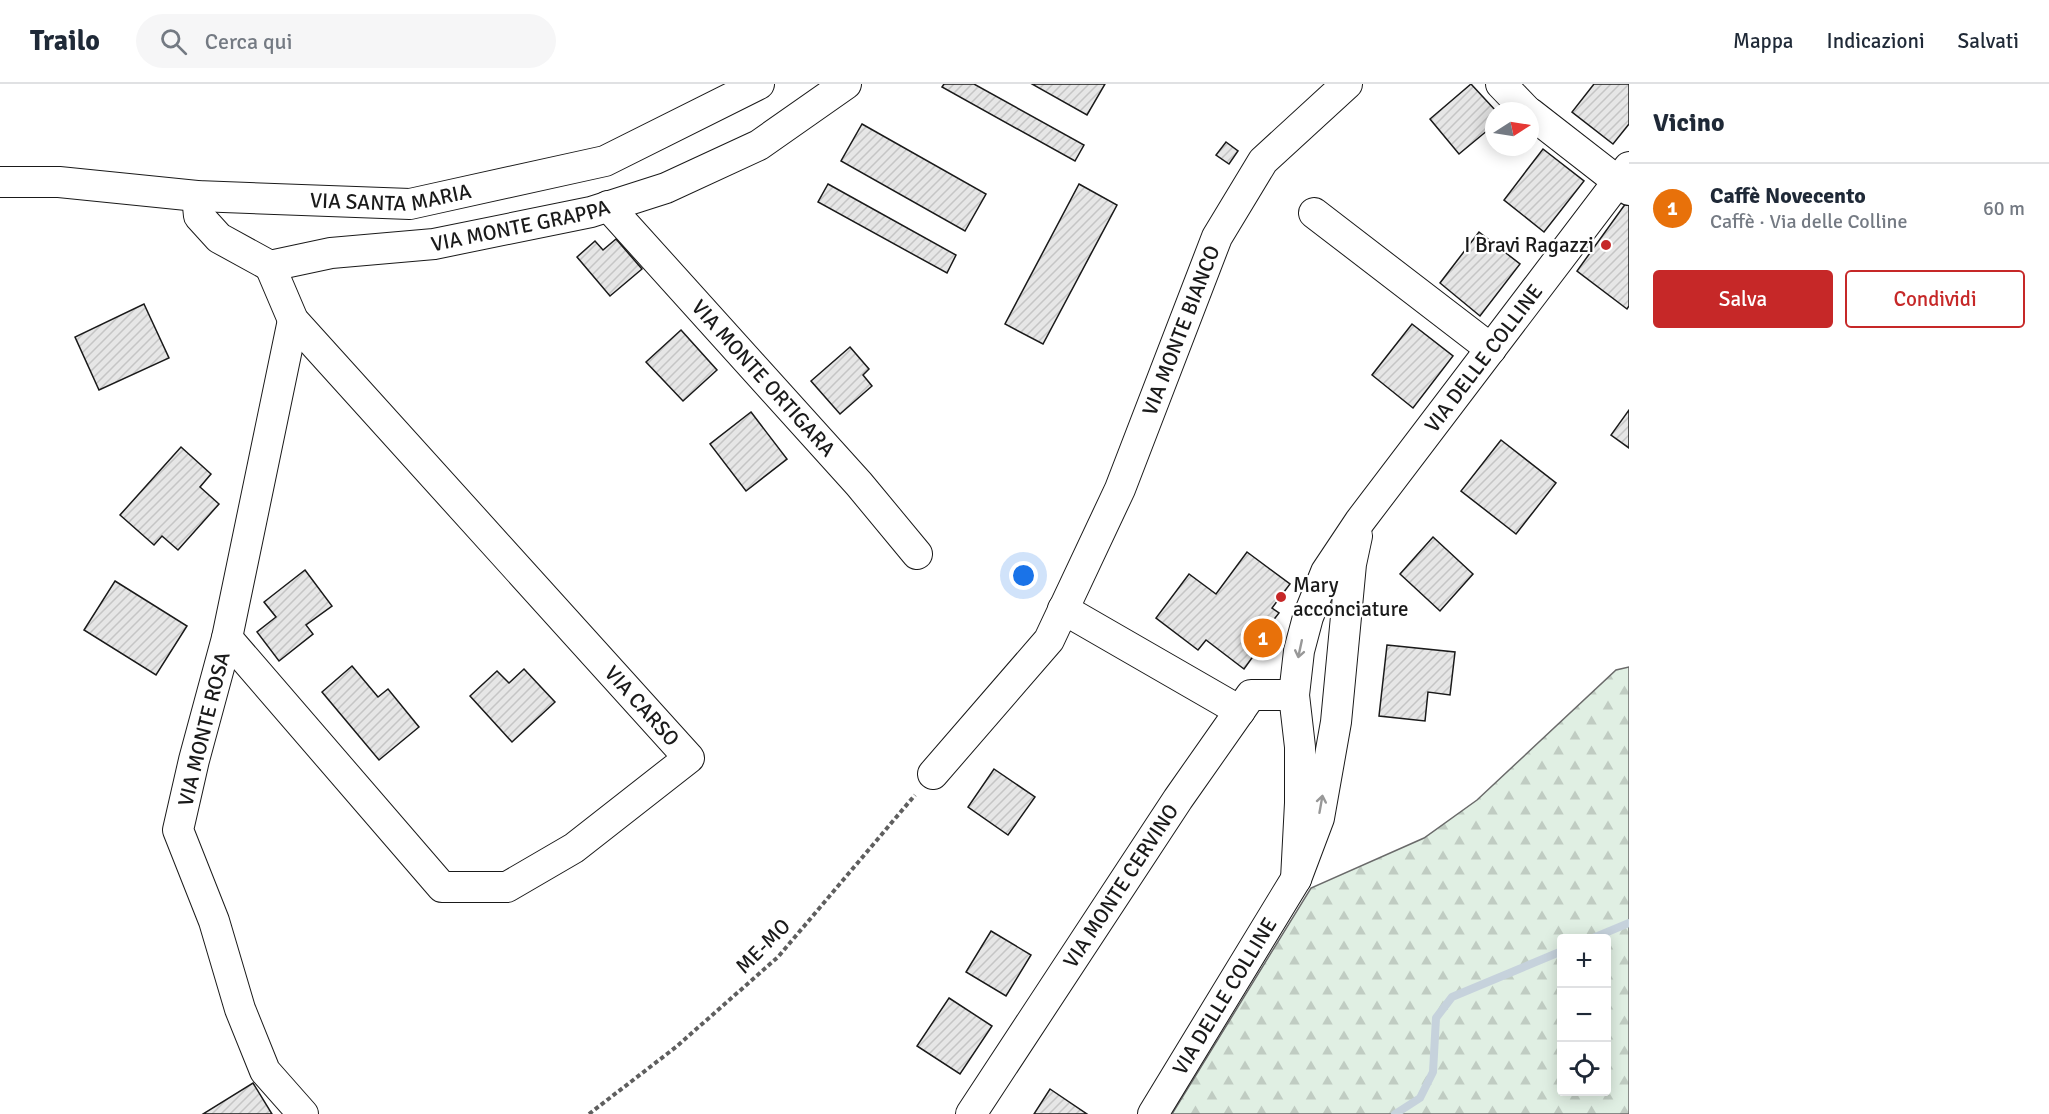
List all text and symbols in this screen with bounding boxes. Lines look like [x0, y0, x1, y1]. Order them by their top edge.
search box [136, 14, 556, 68]
text: Trailo [30, 24, 100, 58]
icon: search [157, 25, 190, 58]
text: Cerca qui [205, 28, 293, 55]
text: Mappa [1733, 28, 1794, 54]
text: Indicazioni [1827, 28, 1925, 54]
text: Salvati [1958, 28, 2019, 54]
north arrow [1485, 102, 1539, 156]
text: Vicino [1653, 107, 1725, 139]
street label: VIA SANTA MARIA [309, 178, 474, 217]
text: Caffè Novecento [1710, 182, 1866, 209]
street label: VIA MONTE GRAPPA [429, 194, 613, 257]
text: 1 [1667, 196, 1678, 221]
text: 60 m [1983, 196, 2025, 221]
text: Caffè · Via delle Colline [1710, 209, 1908, 234]
place label: I Bravi Ragazzi [1464, 232, 1594, 258]
marker: I Bravi Ragazzi [1599, 238, 1613, 252]
street label: VIA MONTE BIANCO [1137, 242, 1226, 419]
button: Salva [1653, 270, 1833, 328]
button: Condividi [1845, 270, 2025, 328]
street label: VIA DELLE COLLINE [1419, 279, 1548, 438]
street label: VIA MONTE ORTIGARA [686, 294, 841, 462]
your location [1009, 561, 1038, 590]
place label: Mary acconciature [1293, 572, 1408, 622]
marker: Mary acconciature [1274, 590, 1288, 604]
pin: 1 [1244, 616, 1282, 660]
one-way arrow [1294, 639, 1305, 658]
street label: VIA MONTE ROSA [172, 649, 236, 809]
street label: VIA CARSO [599, 660, 685, 752]
one-way arrow [1316, 795, 1327, 814]
street label: VIA MONTE CERVINO [1058, 799, 1184, 973]
street label: ME-MO [730, 913, 796, 979]
street label: VIA DELLE COLLINE [1167, 913, 1282, 1080]
map controls [1557, 934, 1611, 1096]
button: + [1557, 934, 1611, 988]
button: − [1557, 988, 1611, 1042]
button: locate [1557, 1042, 1611, 1096]

